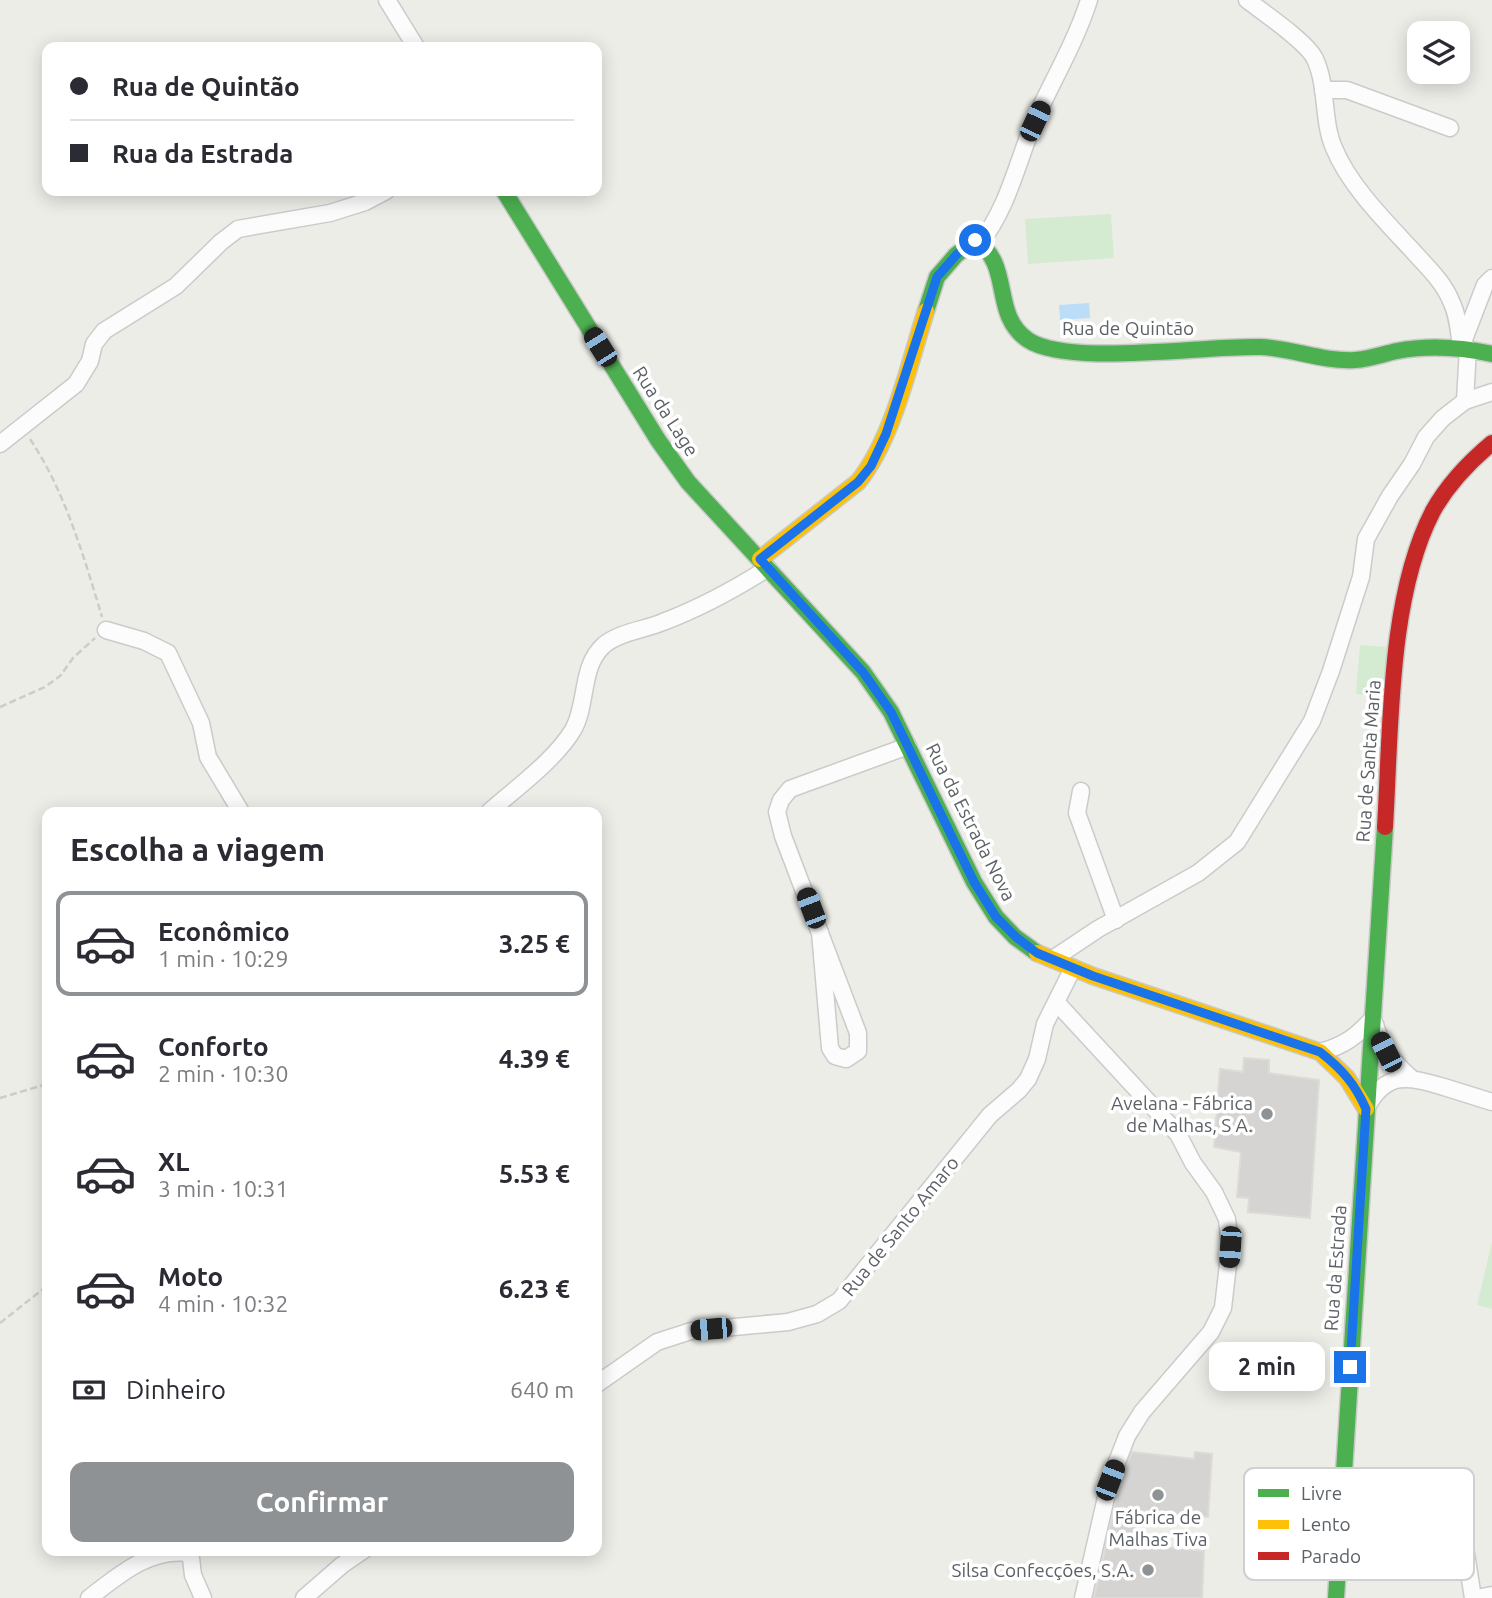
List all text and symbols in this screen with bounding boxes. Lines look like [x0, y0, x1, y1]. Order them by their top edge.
map controls [1407, 21, 1470, 84]
button: layers [1407, 21, 1470, 84]
text: Rua de Quintão [112, 72, 300, 101]
car [1017, 98, 1054, 144]
text: Rua da Estrada [112, 139, 293, 168]
route start [959, 224, 991, 256]
street label: Rua de Quintão [1062, 317, 1194, 339]
car [580, 324, 621, 370]
street label: Rua da Lage [629, 362, 703, 460]
street label: Rua de Santa Maria [1351, 679, 1385, 843]
street label: Rua da Estrada Nova [922, 739, 1020, 905]
text: Escolha a viagem [70, 831, 325, 867]
car [794, 885, 829, 931]
icon: car [74, 912, 137, 975]
text: Econômico [158, 917, 290, 946]
text: 3.25 € [499, 929, 570, 958]
text: 1 min · 10:29 [158, 946, 289, 971]
icon: car [74, 1027, 137, 1090]
car [1368, 1029, 1405, 1075]
text: Conforto [158, 1032, 269, 1061]
text: 4.39 € [499, 1044, 570, 1073]
text: 2 min · 10:30 [158, 1061, 289, 1086]
place label: Avelana - Fábrica de Malhas, S A. [1111, 1092, 1253, 1136]
marker: Avelana - Fábrica de Malhas, S A. [1259, 1106, 1275, 1122]
icon: car [74, 1142, 137, 1205]
text: XL [158, 1147, 189, 1176]
street label: Rua de Santo Amaro [837, 1152, 963, 1300]
text: 5.53 € [499, 1159, 570, 1188]
text: 3 min · 10:31 [158, 1176, 289, 1201]
street label: Rua da Estrada [1320, 1204, 1350, 1332]
car [1219, 1225, 1242, 1269]
icon: car [74, 1257, 137, 1320]
text: Moto [158, 1262, 223, 1291]
text: 6.23 € [499, 1274, 570, 1303]
text: 4 min · 10:32 [158, 1291, 289, 1316]
car [690, 1317, 733, 1341]
callout: 2 min [1210, 1342, 1326, 1392]
route end [1334, 1351, 1366, 1383]
text: 2 min [1238, 1354, 1296, 1379]
icon: cash [70, 1371, 108, 1409]
text: Dinheiro [126, 1375, 226, 1404]
text: 640 m [510, 1377, 574, 1402]
car [1093, 1457, 1128, 1503]
button: Confirmar [70, 1462, 574, 1542]
legend [1244, 1468, 1474, 1580]
text: Livre [1301, 1482, 1342, 1504]
marker: Fábrica de Malhas Tiva [1150, 1487, 1166, 1503]
place label: Fábrica de Malhas Tiva [1108, 1506, 1208, 1550]
text: Lento [1301, 1513, 1351, 1535]
text: Parado [1301, 1545, 1361, 1567]
place label: Silsa Confecções, S.A. [951, 1559, 1134, 1581]
marker: Silsa Confecções, S.A. [1140, 1562, 1156, 1578]

